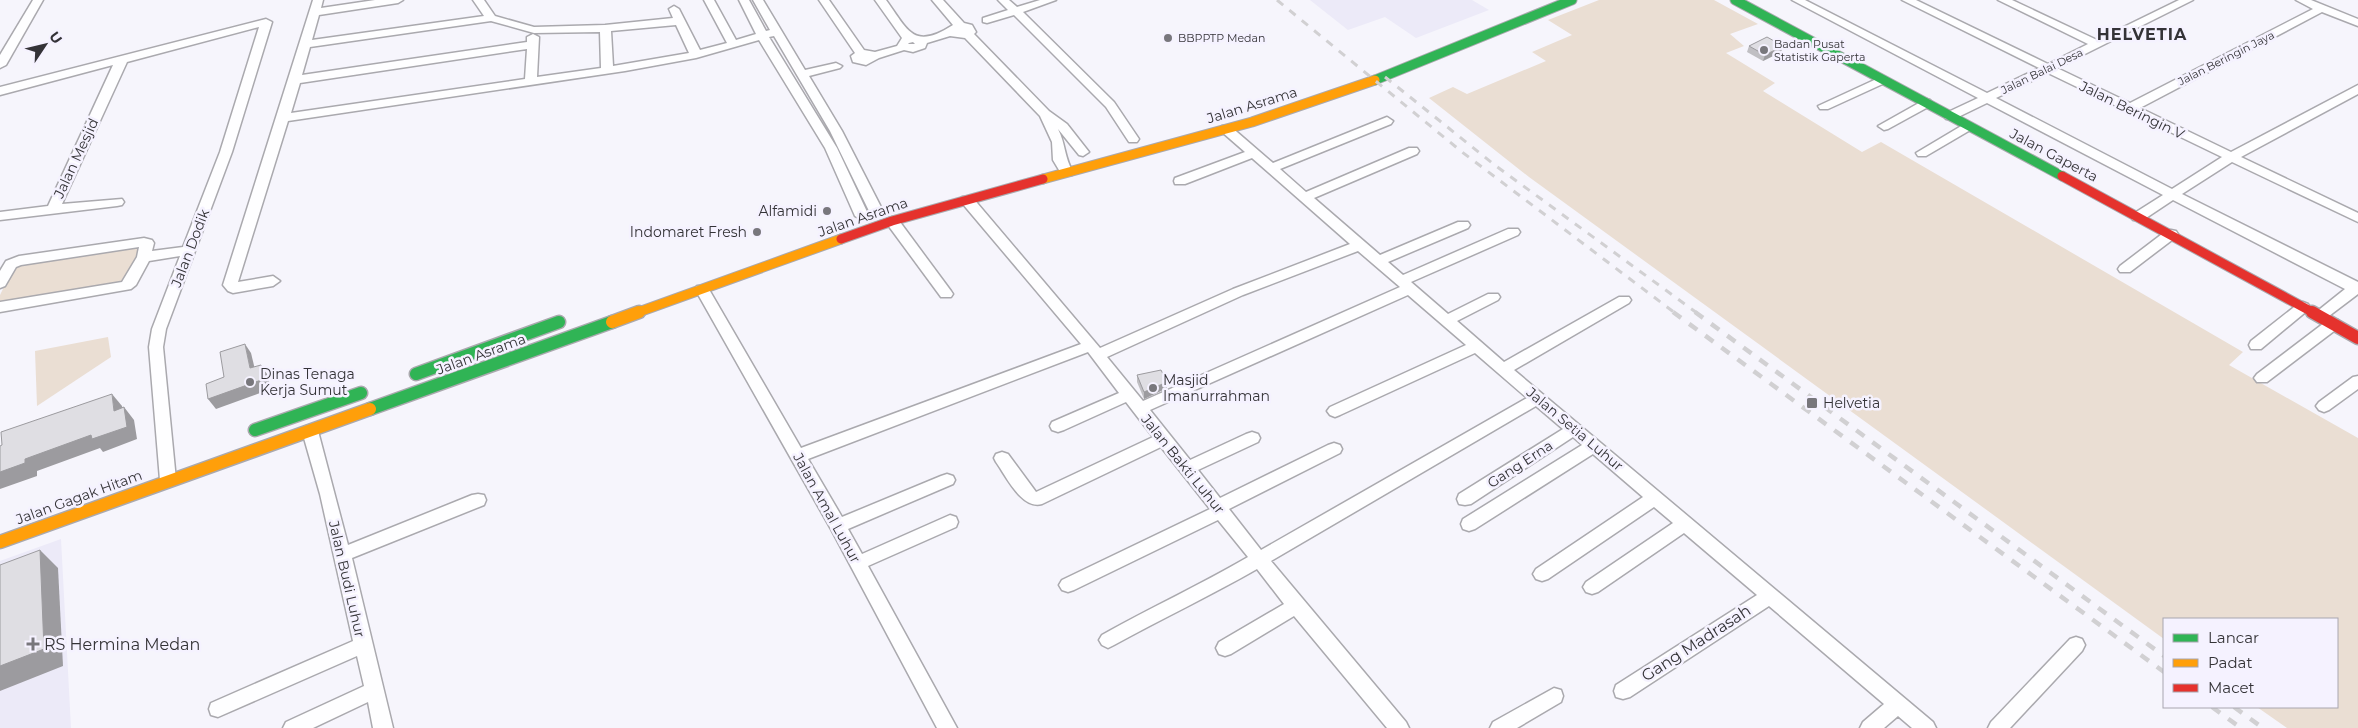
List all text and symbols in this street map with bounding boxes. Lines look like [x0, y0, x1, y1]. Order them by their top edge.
north arrow [20, 20, 70, 70]
district label: HELVETIA [2097, 25, 2187, 44]
text: U [45, 28, 66, 47]
street label: Jalan Beringin Jaya [2175, 28, 2277, 89]
place label: BBPPTP Medan [1178, 31, 1265, 45]
marker: BBPPTP Medan [1162, 32, 1174, 44]
place label: Badan Pusat Statistik Gaperta [1774, 37, 1866, 64]
marker: Badan Pusat Statistik Gaperta [1758, 44, 1770, 56]
street label: Jalan Balai Desa [1998, 45, 2085, 97]
street label: Jalan Beringin V [2076, 76, 2188, 143]
street label: Jalan Asrama [1204, 83, 1299, 128]
street label: Jalan Mesjid [49, 115, 102, 202]
street label: Jalan Gaperta [2006, 124, 2101, 186]
street label: Jalan Asrama [815, 193, 910, 241]
place label: Alfamidi [758, 202, 817, 220]
marker: Alfamidi [821, 205, 833, 217]
street label: Jalan Dodik [166, 206, 213, 291]
place label: Indomaret Fresh [630, 223, 747, 241]
marker: Indomaret Fresh [751, 226, 763, 238]
street label: Jalan Asrama [433, 330, 528, 379]
place label: Dinas Tenaga Kerja Sumut [260, 365, 355, 399]
place label: Masjid Imanurrahman [1163, 371, 1270, 405]
marker: Dinas Tenaga Kerja Sumut [244, 376, 256, 388]
marker: Masjid Imanurrahman [1147, 382, 1159, 394]
street label: Jalan Setia Luhur [1522, 383, 1627, 475]
place label: Helvetia [1823, 394, 1880, 412]
marker: Helvetia [1805, 396, 1819, 410]
street label: Jalan Bakti Luhur [1137, 410, 1229, 518]
street label: Gang Erna [1484, 436, 1556, 492]
street label: Jalan Amal Luhur [789, 449, 865, 567]
street label: Jalan Gagak Hitam [13, 466, 145, 529]
street label: Jalan Budi Luhur [325, 518, 369, 640]
street label: Gang Madrasah [1638, 601, 1754, 685]
legend [2163, 618, 2338, 708]
text: Lancar [2208, 628, 2259, 647]
place label: RS Hermina Medan [44, 635, 200, 654]
marker: RS Hermina Medan [26, 637, 40, 651]
text: Padat [2208, 653, 2253, 672]
text: Macet [2208, 678, 2255, 697]

